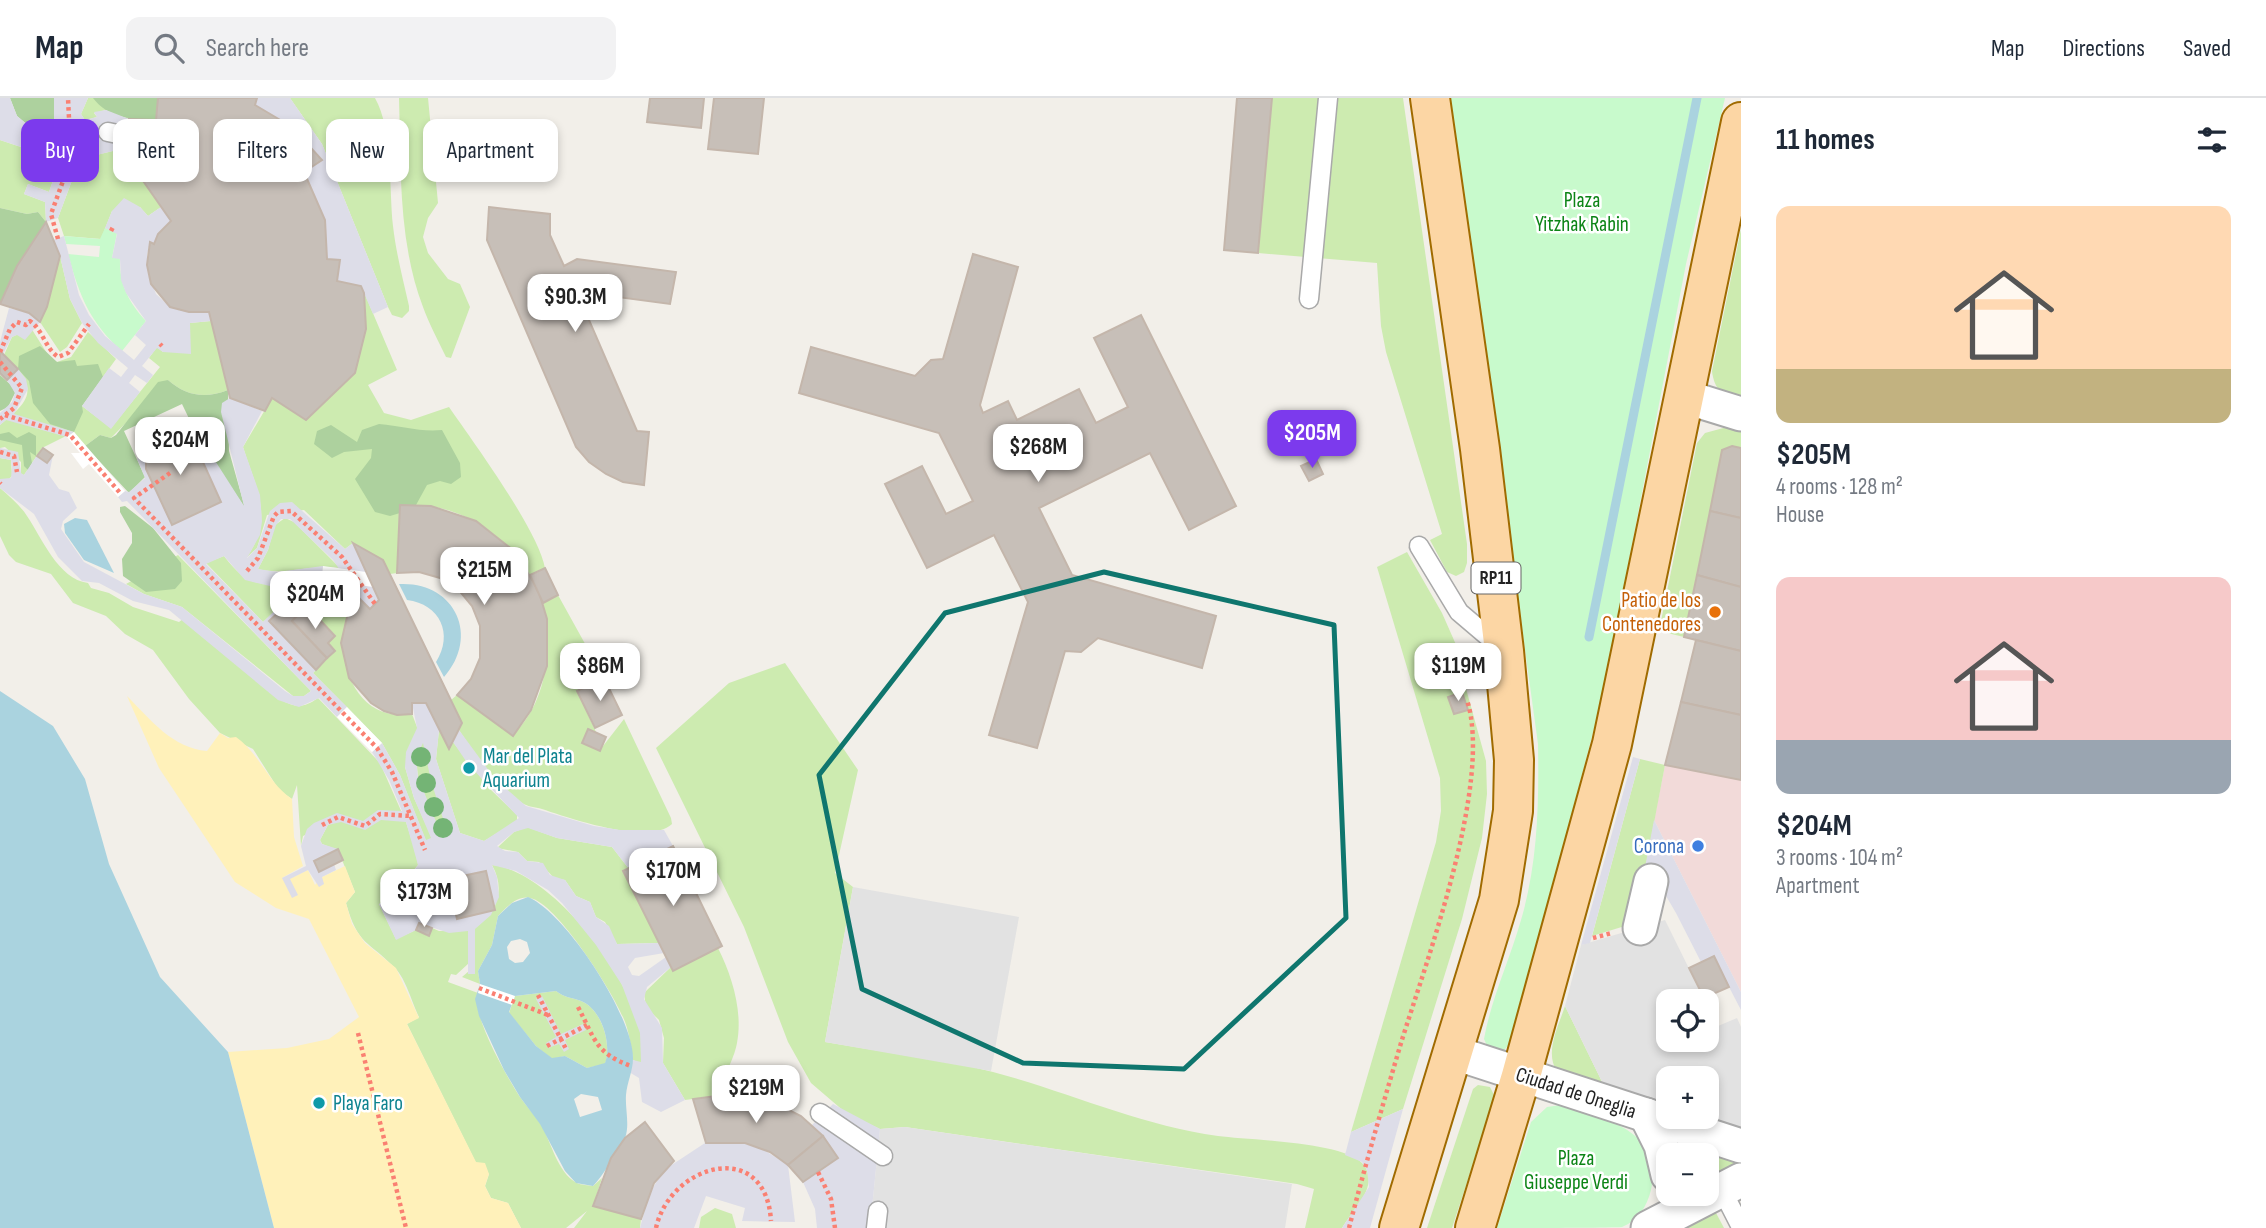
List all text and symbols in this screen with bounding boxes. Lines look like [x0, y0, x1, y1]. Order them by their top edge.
search box [126, 17, 616, 80]
text: Map [35, 28, 84, 68]
icon: search [150, 29, 188, 67]
text: Search here [206, 33, 309, 64]
text: Map [1991, 34, 2024, 63]
text: Directions [2062, 34, 2145, 63]
text: Saved [2183, 34, 2231, 63]
chip: Buy [21, 119, 99, 182]
chip: Rent [113, 119, 199, 182]
chip: Filters [213, 119, 312, 182]
chip: New [326, 119, 409, 182]
chip: Apartment [423, 119, 558, 182]
icon: filters [2193, 121, 2231, 159]
text: 11 homes [1776, 122, 1875, 158]
park label: Plaza Yitzhak Rabin [1535, 188, 1629, 237]
icon: home [1941, 252, 2067, 378]
pin: $90.3M [518, 274, 632, 334]
text: $90.3M [543, 283, 607, 311]
pin: $205M [1263, 410, 1361, 470]
pin: $204M [131, 418, 229, 477]
text: $205M [1283, 419, 1341, 447]
pin: $268M [989, 424, 1087, 484]
text: $204M [151, 426, 209, 454]
text: $268M [1009, 433, 1067, 461]
text: $205M [1776, 437, 1851, 473]
text: 4 rooms · 128 m² [1776, 473, 1903, 501]
text: House [1776, 501, 1824, 529]
pin: $215M [435, 547, 533, 607]
text: $215M [456, 556, 512, 584]
road number: RP11 [1472, 562, 1520, 593]
pin: $204M [266, 572, 364, 631]
text: $204M [286, 580, 344, 608]
place label: Patio de los Contenedores [1602, 588, 1701, 637]
marker: Patio de los Contenedores [1707, 604, 1723, 620]
icon: home [1941, 623, 2067, 749]
pin: $86M [559, 644, 641, 703]
pin: $119M [1409, 644, 1507, 703]
text: $86M [576, 652, 624, 680]
text: $119M [1430, 652, 1486, 680]
place label: Mar del Plata Aquarium [482, 744, 573, 793]
marker: Mar del Plata Aquarium [461, 760, 477, 776]
text: $204M [1776, 808, 1852, 844]
place label: Corona [1634, 834, 1684, 859]
marker: Corona [1690, 838, 1706, 854]
text: 3 rooms · 104 m² [1776, 844, 1903, 872]
pin: $170M [624, 848, 722, 908]
text: $170M [645, 857, 701, 885]
pin: $173M [375, 870, 473, 929]
text: Apartment [1776, 872, 1860, 900]
text: $173M [396, 878, 452, 906]
map controls [1656, 989, 1719, 1206]
button: locate [1656, 989, 1719, 1052]
street label: Ciudad de Oneglia [1513, 1062, 1639, 1124]
pin: $219M [707, 1066, 805, 1125]
button: + [1656, 1066, 1719, 1129]
text: $219M [728, 1074, 784, 1102]
place label: Playa Faro [333, 1091, 403, 1116]
marker: Playa Faro [311, 1095, 327, 1111]
button: − [1656, 1143, 1719, 1206]
park label: Plaza Giuseppe Verdi [1524, 1146, 1628, 1195]

